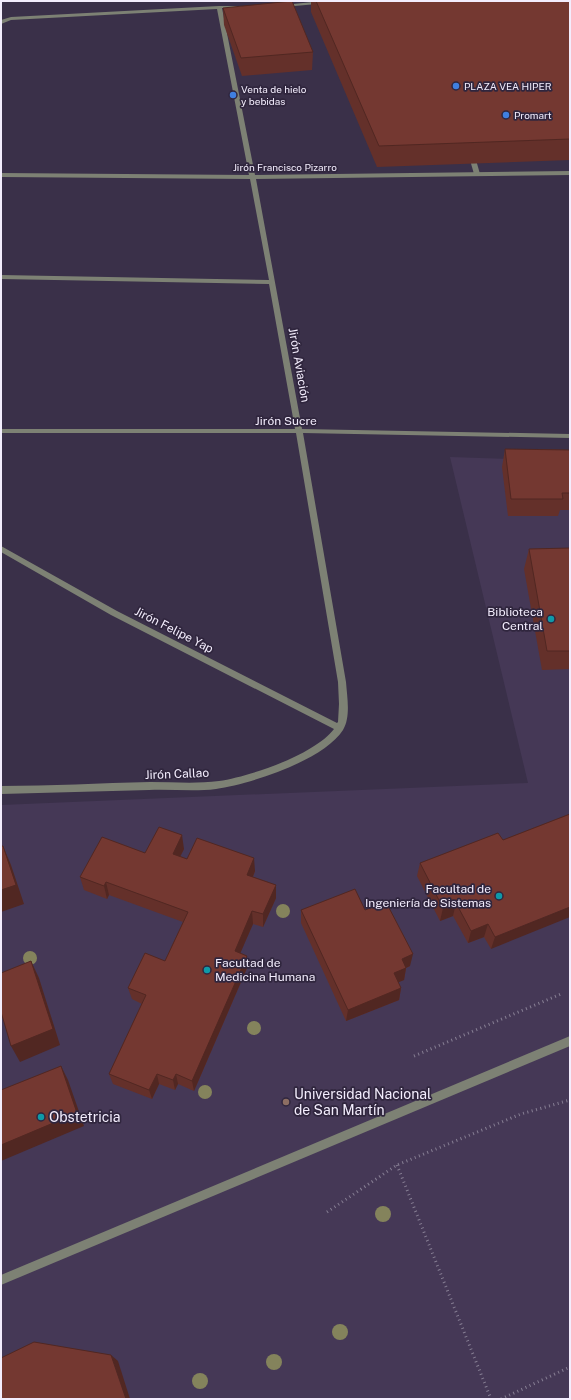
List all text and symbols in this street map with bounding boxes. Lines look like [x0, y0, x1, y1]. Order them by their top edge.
place label: PLAZA VEA HIPER [464, 80, 552, 92]
marker: PLAZA VEA HIPER [451, 81, 461, 91]
place label: Venta de hielo y bebidas [241, 83, 307, 107]
marker: Venta de hielo y bebidas [228, 90, 238, 100]
place label: Promart [514, 109, 552, 121]
marker: Promart [501, 110, 511, 120]
street label: Jirón Francisco Pizarro [233, 161, 337, 173]
street label: Jirón Aviación [286, 327, 312, 403]
street label: Jirón Sucre [255, 414, 317, 428]
street label: Jirón Felipe Yap [132, 604, 216, 656]
place label: Biblioteca Central [487, 605, 543, 633]
marker: Biblioteca Central [546, 614, 556, 624]
street label: Jirón Callao [145, 766, 210, 782]
place label: Facultad de Ingeniería de Sistemas [365, 882, 491, 910]
marker: Facultad de Ingeniería de Sistemas [494, 891, 504, 901]
place label: Facultad de Medicina Humana [215, 956, 315, 984]
marker: Facultad de Medicina Humana [202, 965, 212, 975]
place label: Universidad Nacional de San Martín [294, 1086, 431, 1118]
marker: Universidad Nacional de San Martín [281, 1097, 291, 1107]
place label: Obstetricia [49, 1109, 120, 1125]
marker: Obstetricia [36, 1112, 46, 1122]

